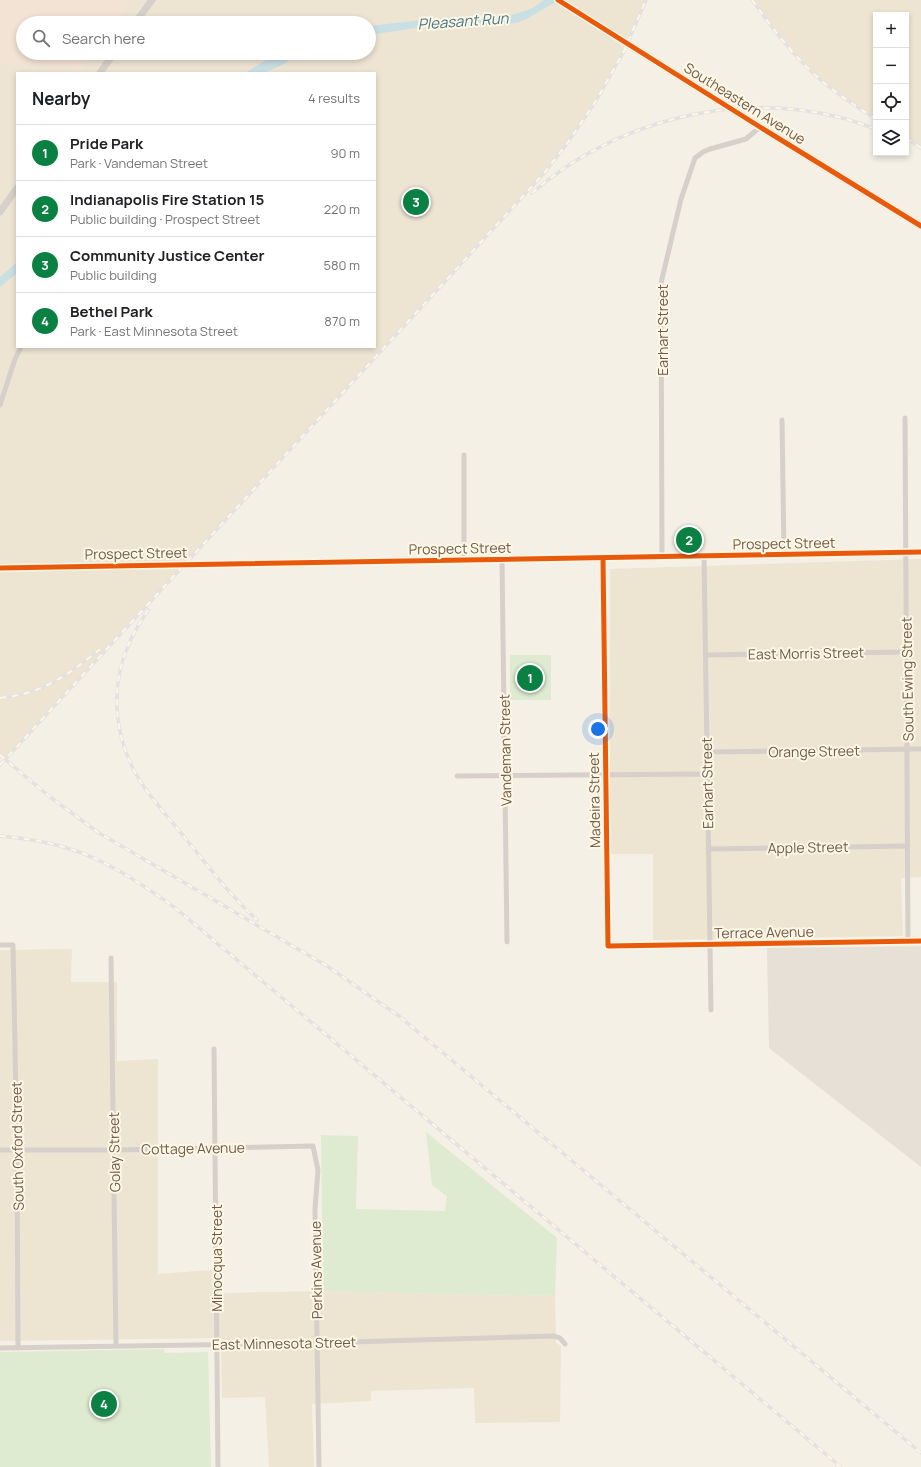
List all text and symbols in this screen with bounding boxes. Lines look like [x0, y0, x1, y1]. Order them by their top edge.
water label: Pleasant Run [417, 7, 510, 35]
map controls [873, 12, 909, 156]
button: + [873, 12, 909, 48]
search box [16, 16, 376, 60]
icon: search [30, 27, 52, 49]
text: Search here [62, 28, 145, 49]
button: − [873, 48, 909, 84]
street label: Southeastern Avenue [681, 58, 809, 148]
button: locate [873, 84, 909, 120]
text: Nearby [32, 87, 90, 110]
text: 4 results [308, 89, 360, 107]
button: layers [873, 120, 909, 156]
text: Pride Park [70, 133, 143, 154]
text: 1 [42, 144, 48, 162]
text: 90 m [330, 144, 360, 162]
text: Park · Vandeman Street [70, 154, 208, 172]
pin: 3 [403, 187, 429, 217]
text: Indianapolis Fire Station 15 [70, 189, 264, 210]
text: 2 [41, 200, 49, 218]
text: 220 m [324, 200, 360, 218]
text: Public building · Prospect Street [70, 210, 260, 228]
text: Community Justice Center [70, 245, 264, 266]
text: 3 [41, 256, 49, 274]
text: 580 m [323, 256, 360, 274]
text: Public building [70, 266, 157, 284]
street label: Earhart Street [653, 284, 672, 376]
text: Bethel Park [70, 301, 153, 322]
text: 4 [41, 312, 49, 330]
text: 870 m [324, 312, 360, 330]
text: Park · East Minnesota Street [70, 322, 238, 340]
pin: 2 [676, 525, 702, 555]
street label: Prospect Street [733, 533, 836, 553]
street label: Prospect Street [409, 538, 512, 558]
street label: Prospect Street [85, 543, 188, 563]
street label: South Ewing Street [896, 616, 918, 741]
street label: East Morris Street [748, 642, 865, 664]
pin: 1 [517, 663, 543, 693]
street label: Vandeman Street [495, 693, 515, 806]
your location [588, 719, 608, 739]
street label: Earhart Street [697, 737, 717, 829]
street label: Orange Street [768, 741, 860, 761]
street label: Madeira Street [584, 752, 604, 848]
street label: Apple Street [767, 837, 849, 857]
street label: Terrace Avenue [714, 922, 814, 942]
street label: South Oxford Street [6, 1081, 28, 1211]
street label: Golay Street [104, 1111, 124, 1192]
street label: Cottage Avenue [141, 1138, 245, 1158]
street label: Minocqua Street [207, 1204, 226, 1312]
street label: Perkins Avenue [306, 1221, 326, 1319]
street label: East Minnesota Street [212, 1332, 357, 1354]
pin: 4 [91, 1389, 117, 1419]

